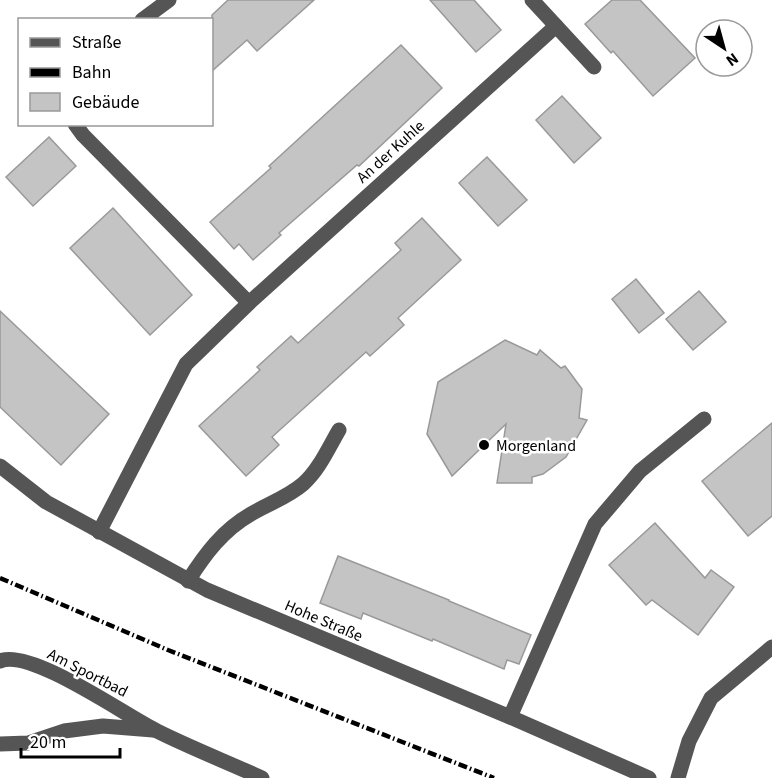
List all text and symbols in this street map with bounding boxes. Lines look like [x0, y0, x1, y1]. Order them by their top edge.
legend [18, 18, 213, 126]
north arrow [694, 18, 754, 78]
text: Straße [72, 30, 122, 55]
text: N [721, 47, 743, 71]
text: Bahn [72, 60, 111, 85]
text: Gebäude [72, 90, 140, 115]
street label: An der Kuhle [352, 115, 430, 188]
place label: Morgenland [496, 435, 576, 457]
marker: Morgenland [477, 438, 491, 452]
street label: Hohe Straße [281, 595, 366, 647]
street label: Am Sportbad [43, 643, 132, 703]
scale bar [21, 721, 120, 759]
text: 20 m [30, 730, 66, 755]

